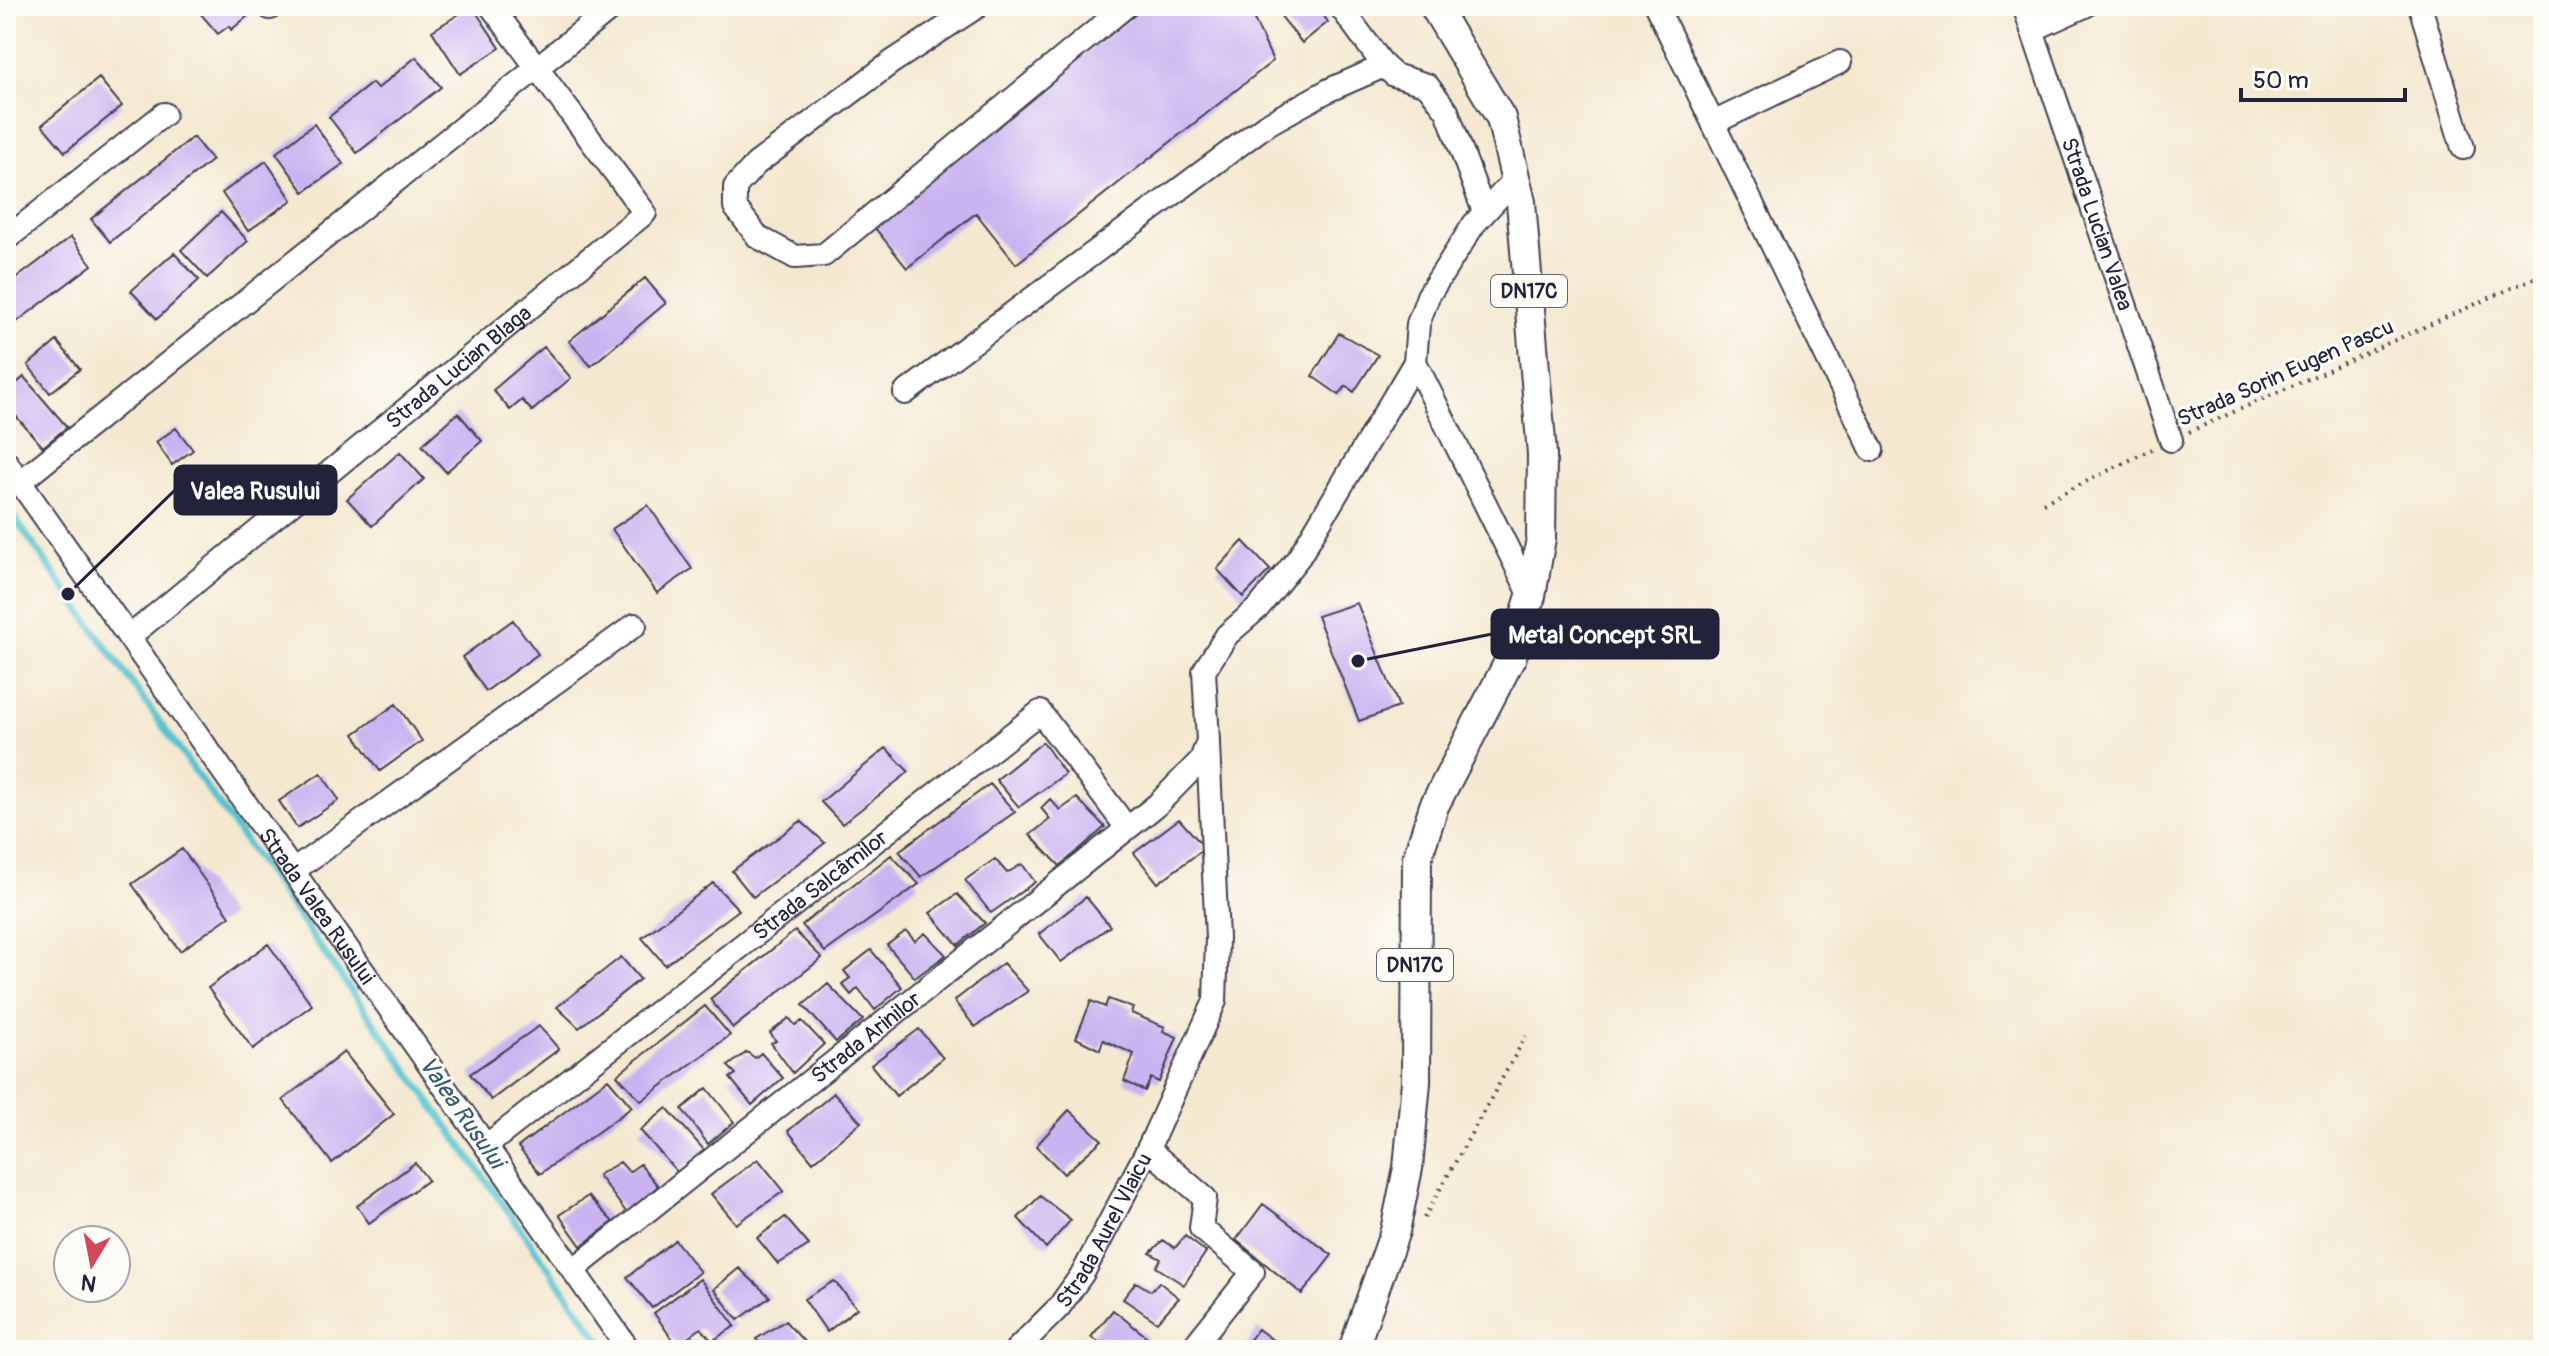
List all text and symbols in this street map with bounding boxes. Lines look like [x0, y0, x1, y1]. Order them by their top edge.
scale bar [2241, 52, 2405, 102]
text: 50 m [2253, 66, 2309, 95]
street label: Strada Lucian Valea [2055, 134, 2139, 314]
road number: DN17C [1491, 275, 1567, 307]
street label: Strada Lucian Blaga [380, 299, 537, 435]
street label: Strada Sorin Eugen Pascu [2173, 313, 2398, 433]
callout: Valea Rusului [175, 466, 336, 514]
text: Valea Rusului [190, 477, 320, 506]
callout: Metal Concept SRL [1492, 610, 1718, 658]
text: Metal Concept SRL [1508, 621, 1702, 650]
street label: Strada Valea Rusului [252, 823, 381, 990]
street label: Strada Salcâmilor [747, 824, 894, 947]
road number: DN17C [1377, 949, 1453, 981]
street label: Strada Arinilor [806, 985, 927, 1090]
water label: Valea Rusului [412, 1051, 513, 1177]
street label: Strada Aurel Vlaicu [1050, 1148, 1159, 1314]
north arrow [52, 1224, 132, 1304]
text: N [79, 1268, 98, 1298]

